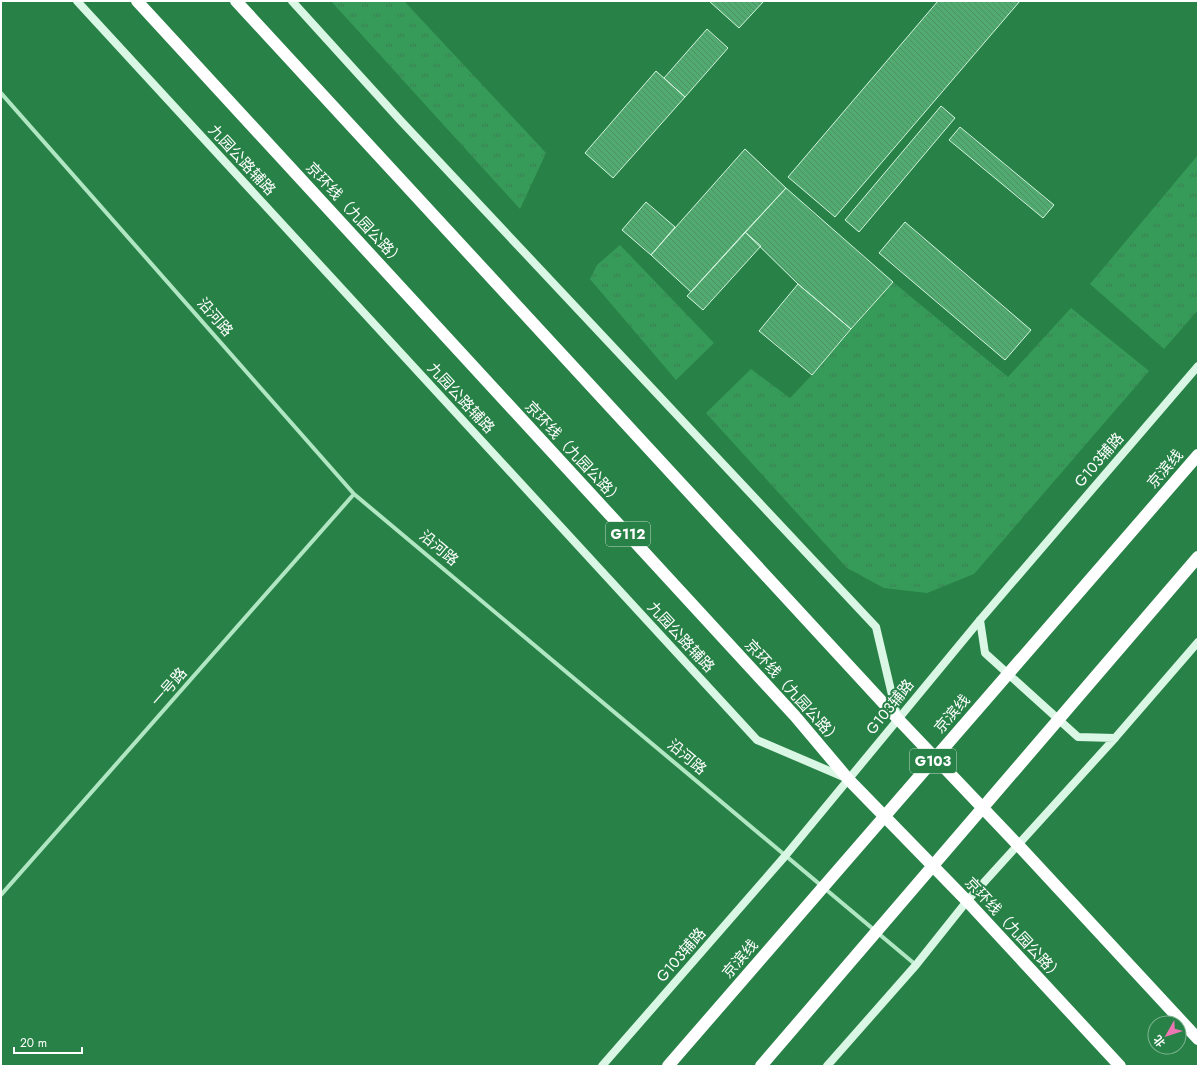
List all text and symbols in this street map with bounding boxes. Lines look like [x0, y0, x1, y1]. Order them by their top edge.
street label: 九园公路辅路 [203, 120, 281, 200]
street label: 京环线（九园公路） [301, 157, 409, 271]
street label: 沿河路 [192, 293, 238, 341]
street label: 九园公路辅路 [422, 358, 500, 438]
street label: 京环线（九园公路） [520, 396, 628, 510]
street label: G103辅路 [1069, 428, 1129, 492]
street label: 京滨线 [1142, 445, 1188, 493]
road number: G112 [606, 522, 650, 546]
street label: 沿河路 [415, 525, 463, 571]
street label: 九园公路辅路 [642, 597, 720, 677]
street label: 京环线（九园公路） [740, 634, 846, 750]
street label: 一号路 [146, 663, 192, 711]
street label: G103辅路 [861, 675, 919, 739]
street label: 京滨线 [929, 690, 975, 738]
street label: 沿河路 [663, 734, 711, 780]
road number: G103 [910, 749, 956, 773]
street label: 京环线（九园公路） [960, 872, 1068, 986]
street label: G103辅路 [651, 923, 711, 987]
street label: 京滨线 [717, 935, 763, 983]
north arrow [1147, 1015, 1187, 1055]
scale bar [14, 1029, 82, 1055]
text: 北 [1150, 1032, 1169, 1051]
text: 20 m [20, 1034, 47, 1052]

